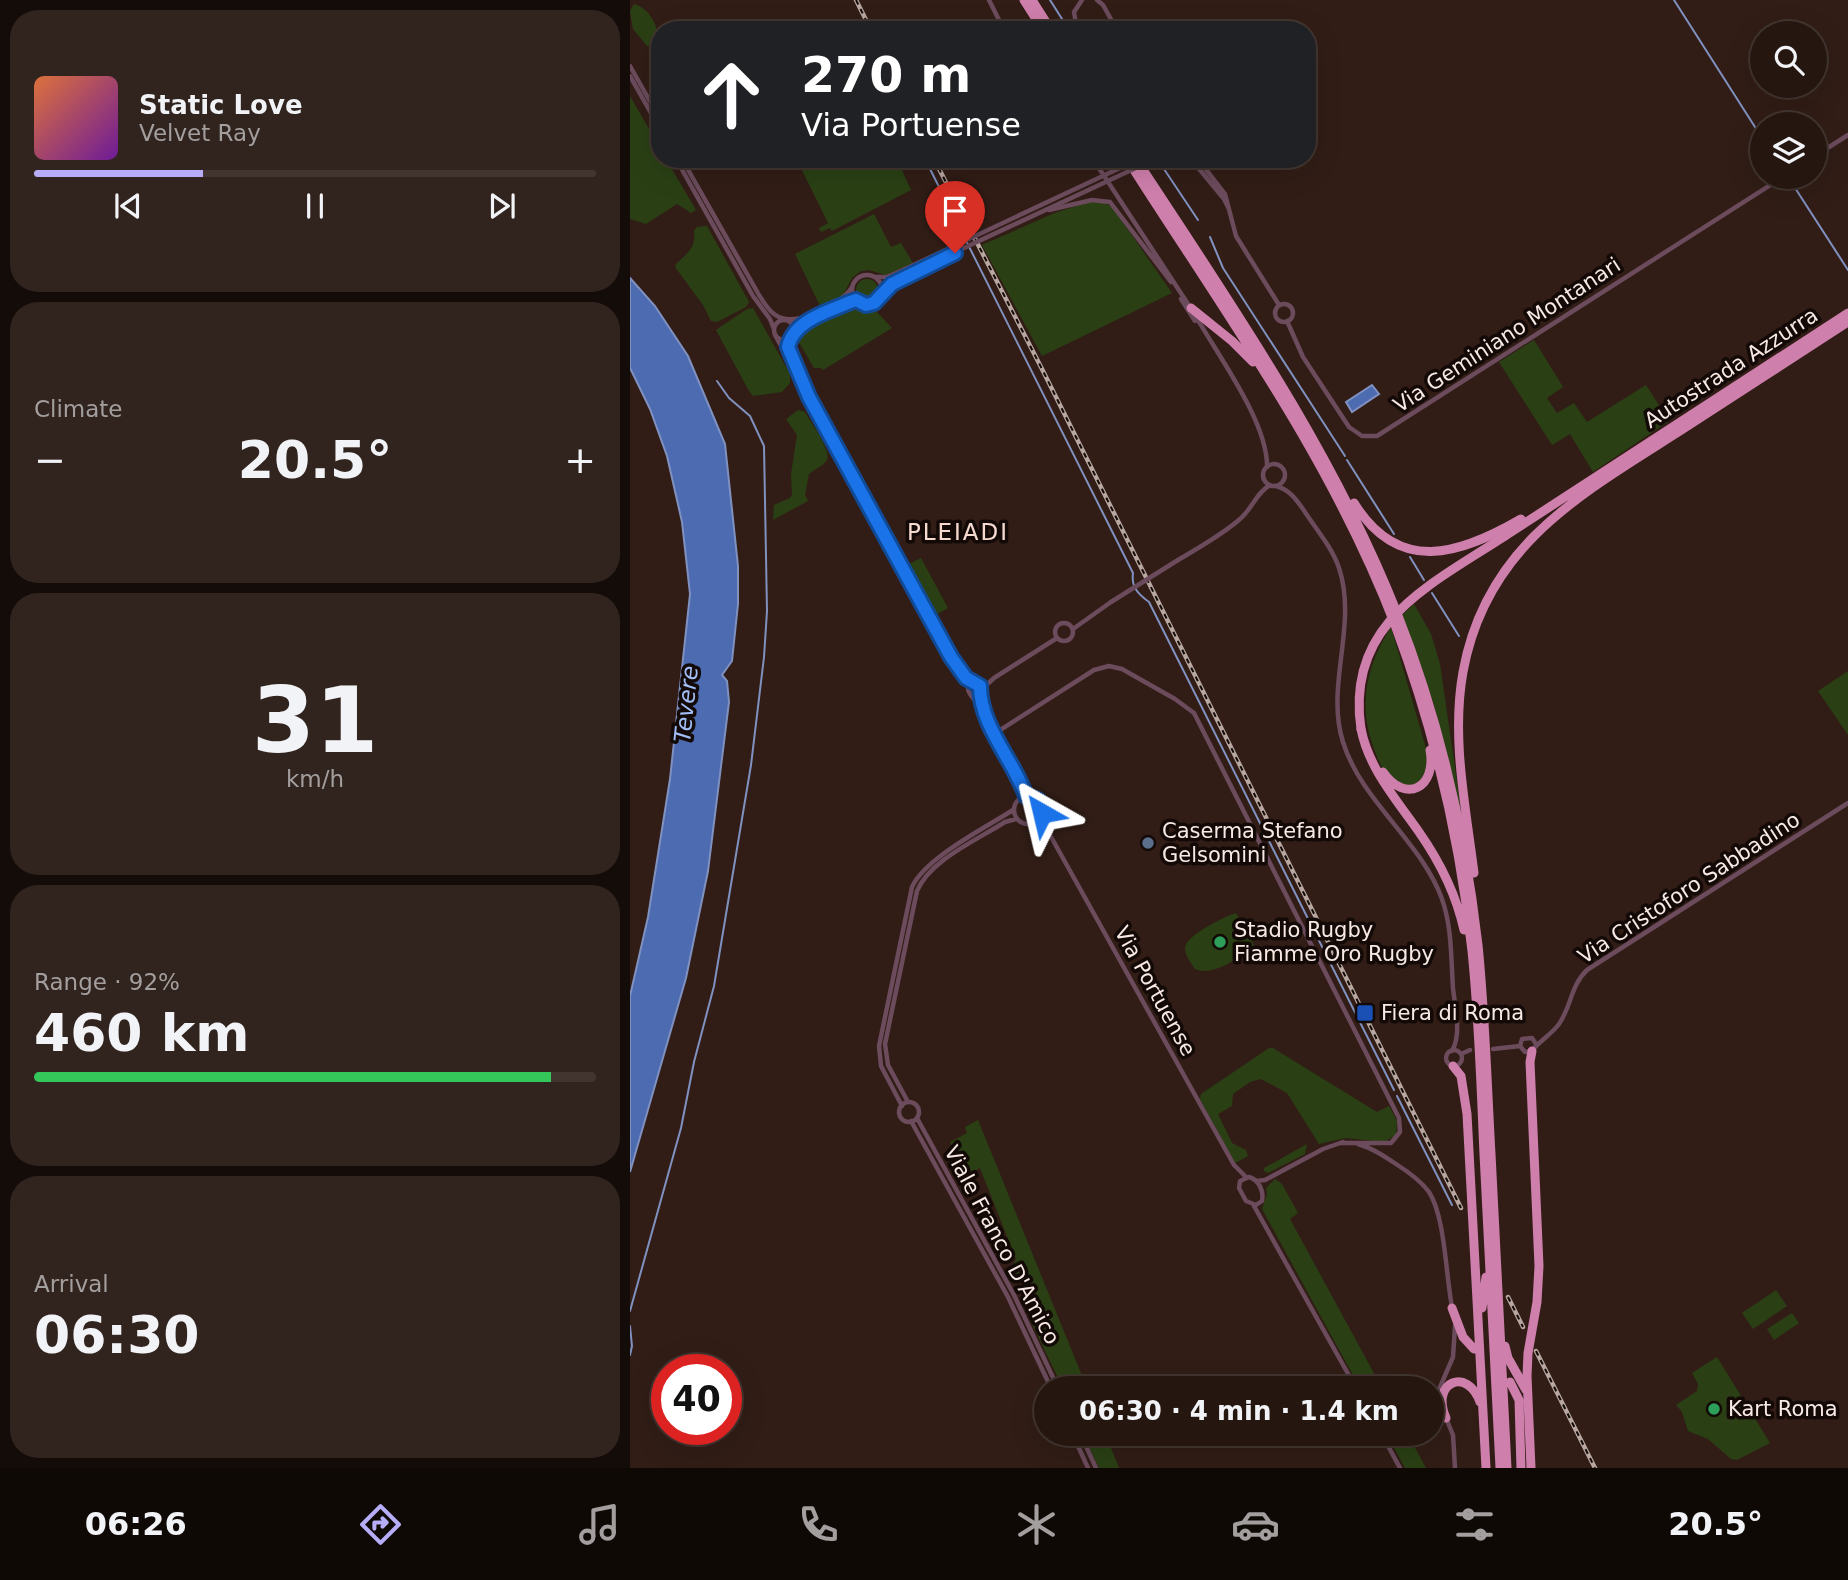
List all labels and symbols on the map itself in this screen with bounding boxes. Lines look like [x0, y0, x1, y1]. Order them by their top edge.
pin [925, 181, 985, 253]
street label: Via Geminiano Montanari [1389, 253, 1625, 417]
street label: Autostrada Azzurra [1640, 303, 1822, 433]
district label: PLEIADI [907, 519, 1009, 545]
water label: Tevere [669, 664, 703, 744]
position arrow [1005, 776, 1079, 850]
street label: Via Cristoforo Sabbadino [1574, 807, 1804, 969]
place label: Caserma Stefano Gelsomini [1162, 819, 1343, 867]
marker: Caserma Stefano Gelsomini [1140, 835, 1156, 851]
place label: Stadio Rugby Fiamme Oro Rugby [1234, 918, 1434, 966]
street label: Via Portuense [1110, 922, 1200, 1060]
marker: Stadio Rugby Fiamme Oro Rugby [1212, 934, 1228, 950]
place label: Fiera di Roma [1381, 1001, 1524, 1025]
marker: Fiera di Roma [1355, 1003, 1375, 1023]
street label: Viale Franco D'Amico [939, 1142, 1065, 1348]
speed limit sign: 40 [651, 1354, 742, 1445]
place label: Kart Roma [1728, 1397, 1838, 1421]
marker: Kart Roma [1706, 1401, 1722, 1417]

